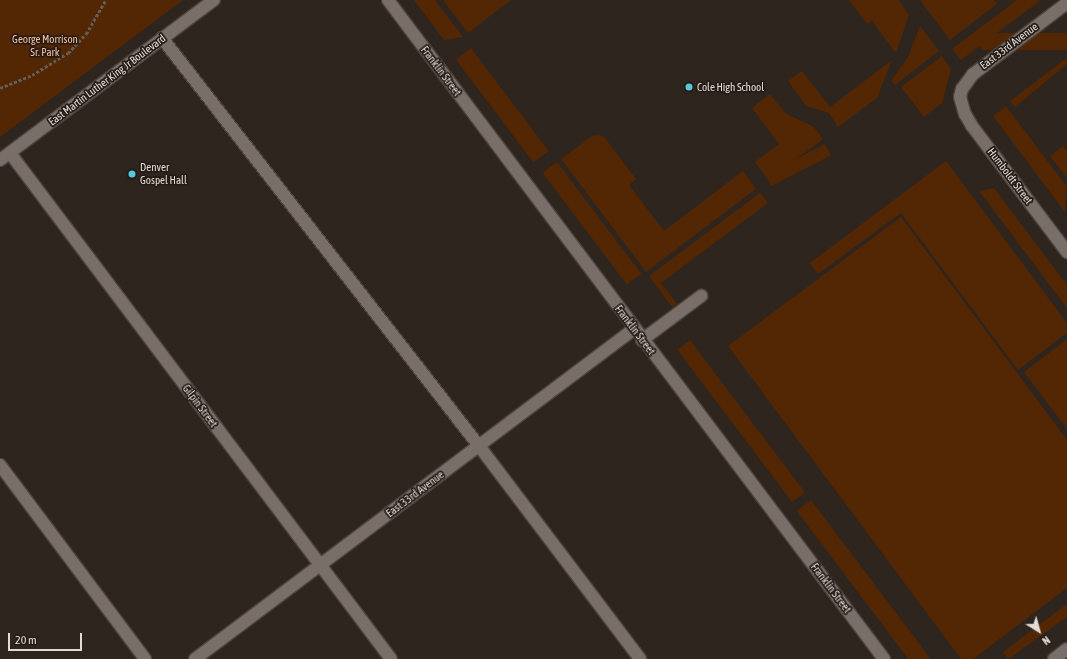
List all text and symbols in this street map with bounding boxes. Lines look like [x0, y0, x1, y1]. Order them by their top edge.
street label: East 33rd Avenue [977, 20, 1041, 72]
street label: East Martin Luther King Jr Boulevard [46, 32, 168, 128]
park label: George Morrison Sr. Park [12, 33, 78, 59]
street label: Franklin Street [418, 43, 464, 99]
place label: Cole High School [697, 80, 764, 94]
marker: Cole High School [684, 82, 694, 92]
street label: Humboldt Street [985, 145, 1035, 207]
place label: Denver Gospel Hall [140, 161, 187, 187]
marker: Denver Gospel Hall [127, 169, 137, 179]
street label: Franklin Street [612, 302, 658, 358]
street label: Gilpin Street [180, 382, 220, 430]
street label: East 33rd Avenue [383, 468, 447, 520]
street label: Franklin Street [808, 560, 854, 616]
north arrow [1019, 611, 1059, 651]
scale bar [10, 625, 84, 651]
text: 20 m [15, 633, 37, 647]
text: N [1040, 634, 1052, 647]

